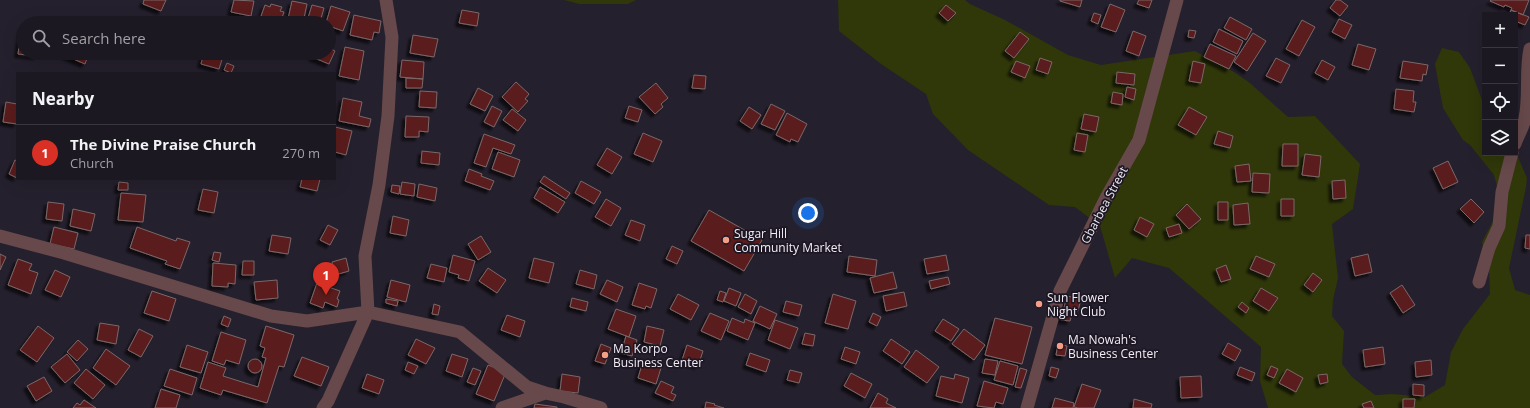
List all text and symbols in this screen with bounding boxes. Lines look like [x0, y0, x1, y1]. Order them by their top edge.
map controls [1482, 12, 1518, 156]
button: + [1482, 12, 1518, 48]
search box [16, 16, 336, 60]
icon: search [30, 27, 52, 49]
text: Search here [62, 28, 146, 48]
button: − [1482, 48, 1518, 84]
button: locate [1482, 84, 1518, 120]
text: Nearby [32, 87, 94, 110]
button: layers [1482, 120, 1518, 156]
text: The Divine Praise Church [70, 134, 256, 154]
text: 1 [41, 144, 49, 162]
text: 270 m [282, 144, 320, 162]
text: Church [70, 154, 114, 172]
street label: Gbarbea Street [1077, 163, 1131, 247]
your location [798, 203, 818, 223]
place label: Sugar Hill Community Market [734, 225, 842, 256]
marker: Sugar Hill Community Market [721, 235, 731, 245]
pin: 1 [313, 262, 339, 295]
place label: Sun Flower Night Club [1047, 289, 1109, 320]
marker: Sun Flower Night Club [1034, 299, 1044, 309]
place label: Ma Nowah's Business Center [1068, 331, 1158, 362]
place label: Ma Korpo Business Center [613, 340, 703, 371]
marker: Ma Nowah's Business Center [1055, 341, 1065, 351]
marker: Ma Korpo Business Center [600, 350, 610, 360]

